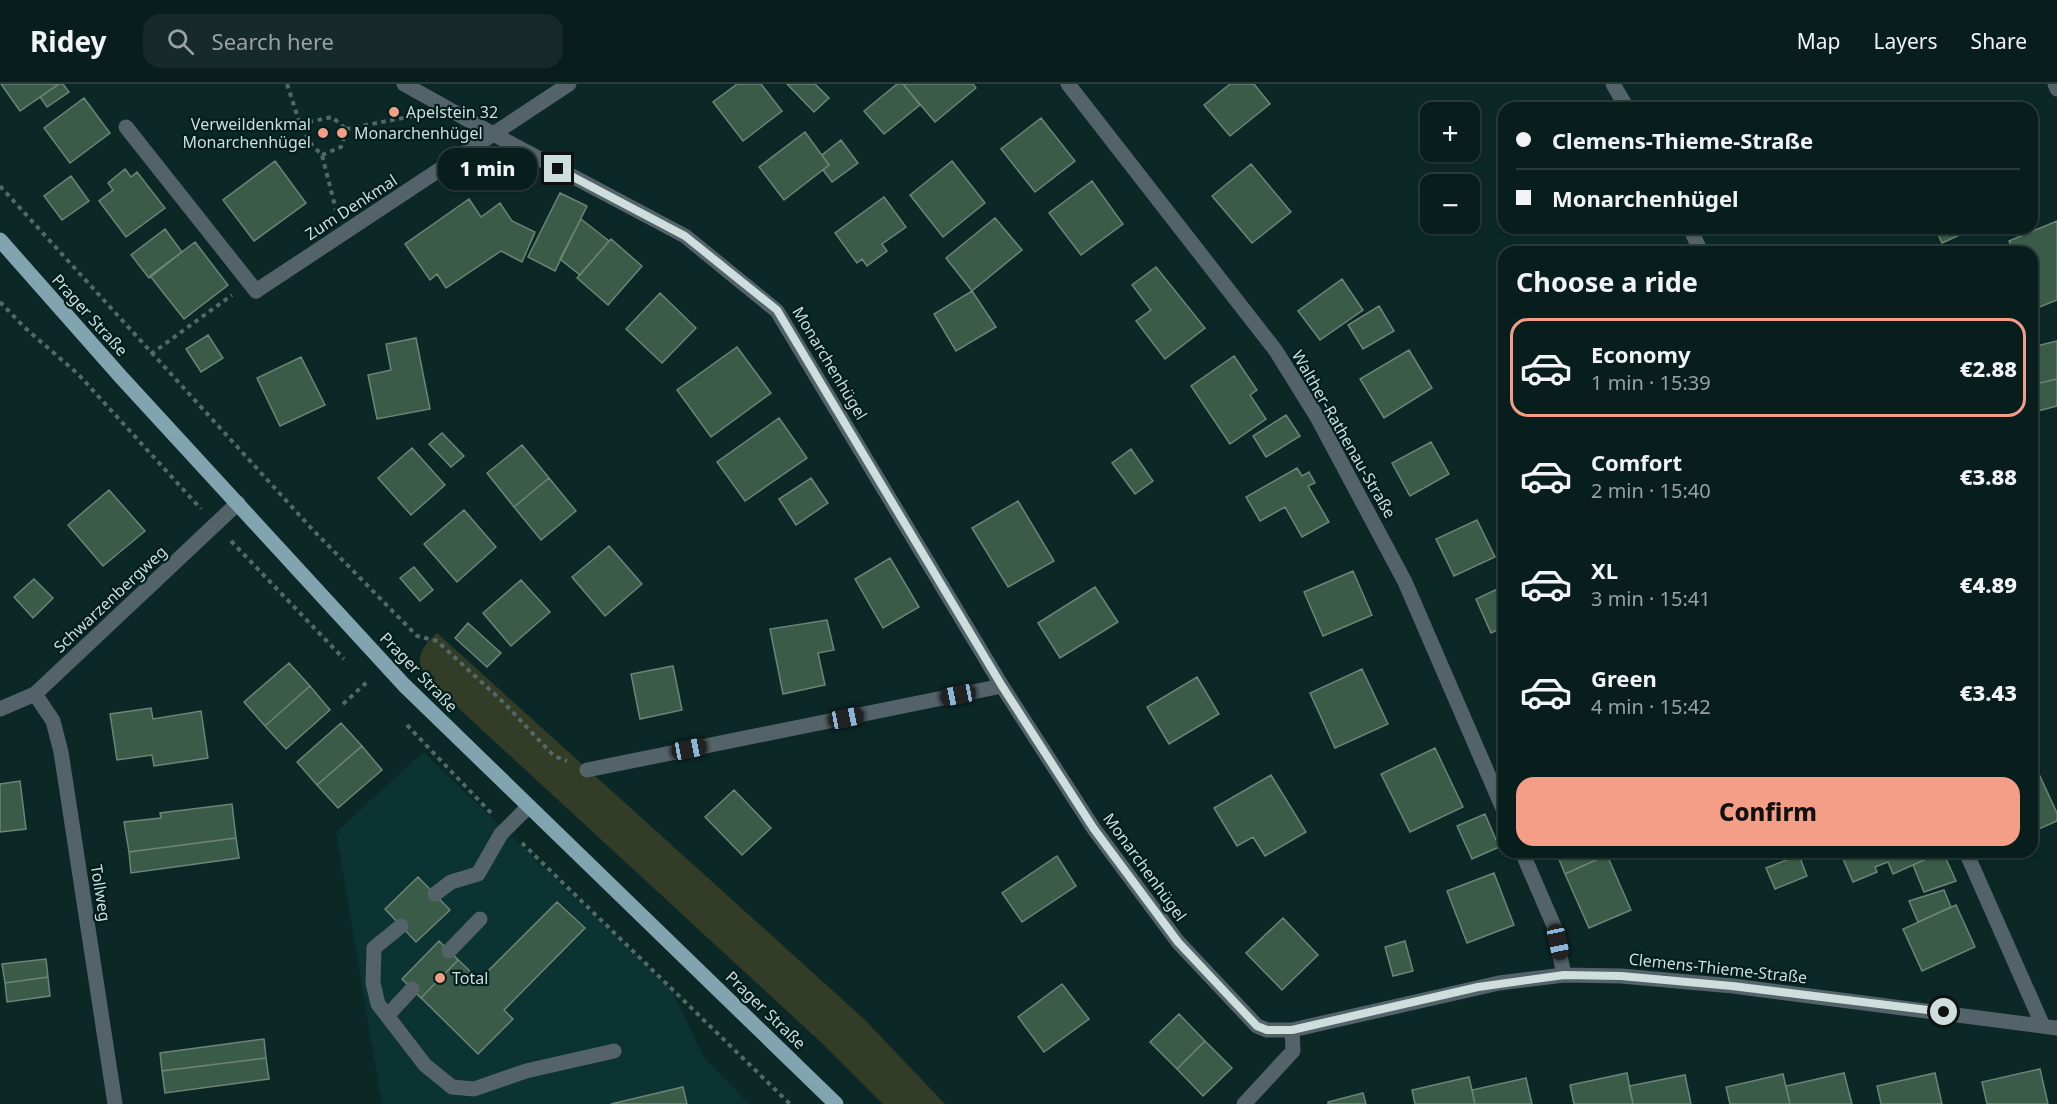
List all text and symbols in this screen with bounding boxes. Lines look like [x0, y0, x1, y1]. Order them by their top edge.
search box [143, 14, 563, 68]
text: Ridey [30, 22, 107, 60]
icon: search [164, 25, 197, 58]
text: Search here [212, 26, 334, 56]
text: Map [1797, 27, 1841, 55]
text: Layers [1874, 27, 1938, 55]
text: Share [1971, 27, 2027, 55]
place label: Apelstein 32 [406, 101, 498, 123]
map controls [1420, 102, 1480, 234]
button: + [1420, 102, 1480, 162]
marker: Apelstein 32 [387, 105, 401, 119]
place label: Verweildenkmal Monarchenhügel [182, 113, 311, 153]
place label: Monarchenhügel [354, 122, 483, 144]
text: Clemens-Thieme-Straße [1552, 125, 1813, 155]
marker: Verweildenkmal Monarchenhügel [316, 126, 330, 140]
marker: Monarchenhügel [335, 126, 349, 140]
callout: 1 min [438, 148, 537, 190]
text: 1 min [460, 155, 515, 182]
route end [544, 155, 571, 182]
street label: Zum Denkmal [301, 169, 401, 245]
button: − [1420, 174, 1480, 234]
text: Monarchenhügel [1552, 183, 1739, 213]
text: Choose a ride [1516, 263, 1698, 300]
street label: Prager Straße [47, 269, 133, 361]
street label: Monarchenhügel [787, 302, 873, 424]
text: Economy [1591, 339, 1690, 369]
icon: car [1519, 341, 1573, 395]
street label: Walther-Rathenau-Straße [1287, 346, 1401, 522]
text: €2.88 [1960, 353, 2017, 383]
text: 1 min · 15:39 [1591, 369, 1711, 396]
text: Comfort [1591, 447, 1682, 477]
icon: car [1519, 449, 1573, 503]
text: €3.88 [1960, 461, 2017, 491]
text: 2 min · 15:40 [1591, 477, 1711, 504]
street label: Schwarzenbergweg [49, 541, 171, 657]
text: XL [1591, 555, 1618, 585]
icon: car [1519, 557, 1573, 611]
text: €4.89 [1960, 569, 2017, 599]
text: 3 min · 15:41 [1591, 585, 1711, 612]
street label: Prager Straße [375, 627, 463, 717]
text: Green [1591, 663, 1657, 693]
icon: car [1519, 665, 1573, 719]
text: €3.43 [1960, 677, 2017, 707]
car [939, 683, 977, 707]
text: 4 min · 15:42 [1591, 693, 1711, 720]
car [827, 706, 865, 730]
car [670, 737, 708, 761]
button: Confirm [1516, 777, 2020, 846]
street label: Monarchenhügel [1098, 809, 1192, 925]
street label: Tollweg [86, 863, 116, 923]
car [1545, 923, 1571, 961]
street label: Clemens-Thieme-Straße [1628, 948, 1808, 988]
street label: Prager Straße [721, 966, 811, 1054]
place label: Total [452, 967, 488, 989]
marker: Total [433, 971, 447, 985]
route start [1930, 998, 1957, 1025]

